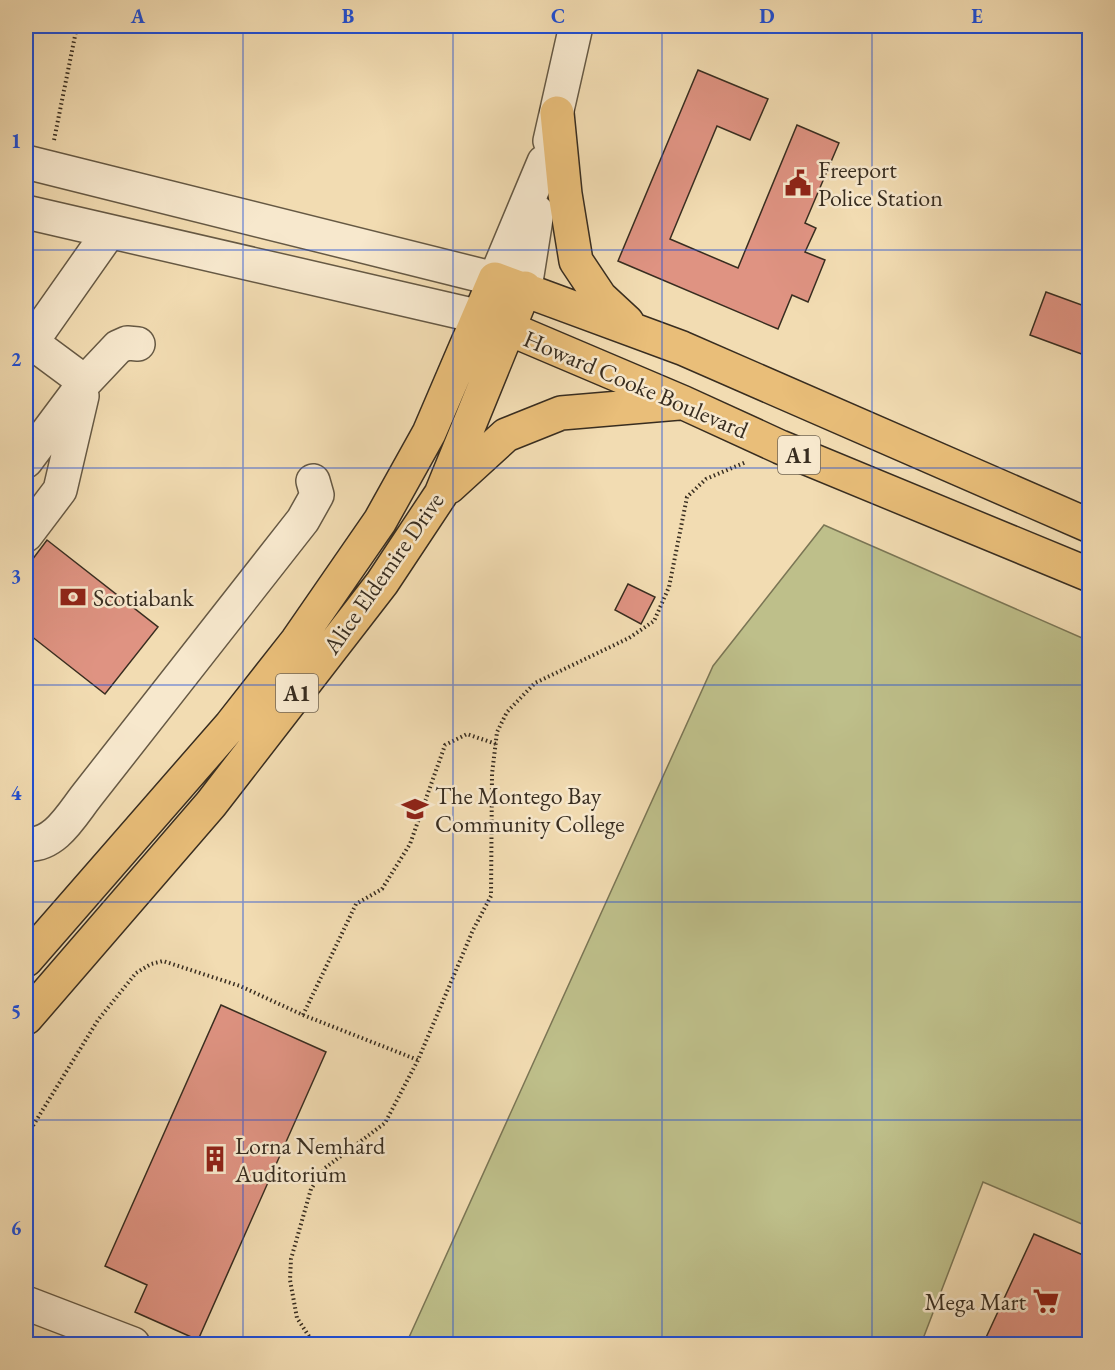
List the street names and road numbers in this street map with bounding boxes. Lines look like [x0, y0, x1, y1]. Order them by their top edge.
street label: Howard Cooke Boulevard [519, 323, 754, 446]
road number: A1 [778, 436, 820, 474]
street label: Alice Eldemire Drive [315, 486, 450, 661]
road number: A1 [276, 674, 318, 712]

